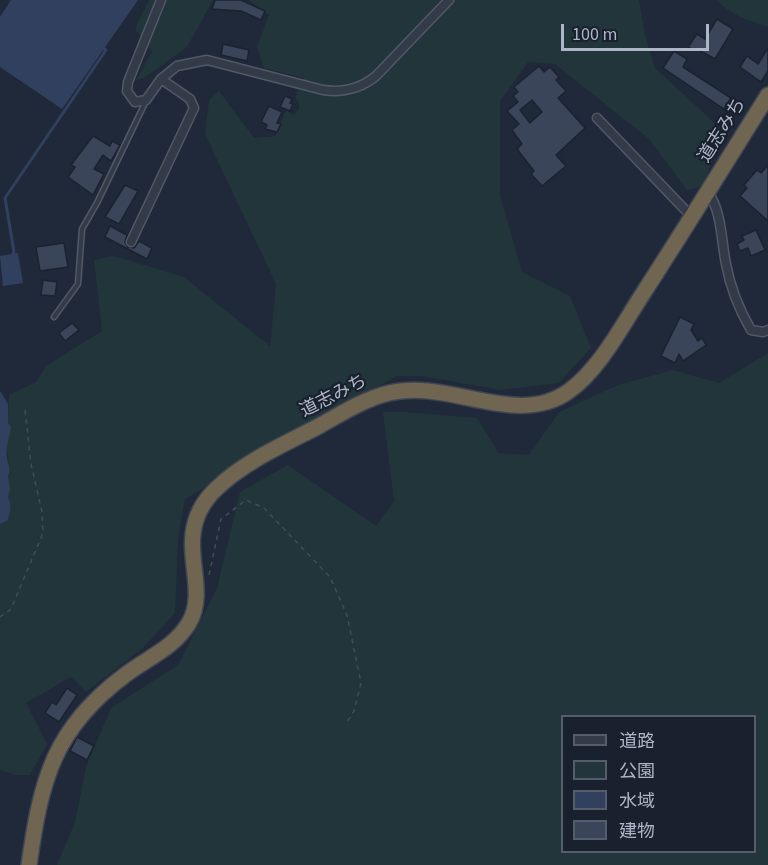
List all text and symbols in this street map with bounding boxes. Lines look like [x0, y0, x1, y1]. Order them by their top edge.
scale bar [564, 12, 712, 50]
text: 100 m [572, 22, 617, 47]
street label: 道志みち [695, 95, 751, 167]
street label: 道志みち [297, 371, 371, 423]
legend [561, 715, 756, 853]
text: 道路 [619, 729, 655, 754]
text: 公園 [619, 759, 655, 784]
text: 水域 [619, 789, 655, 814]
text: 建物 [619, 819, 655, 844]

